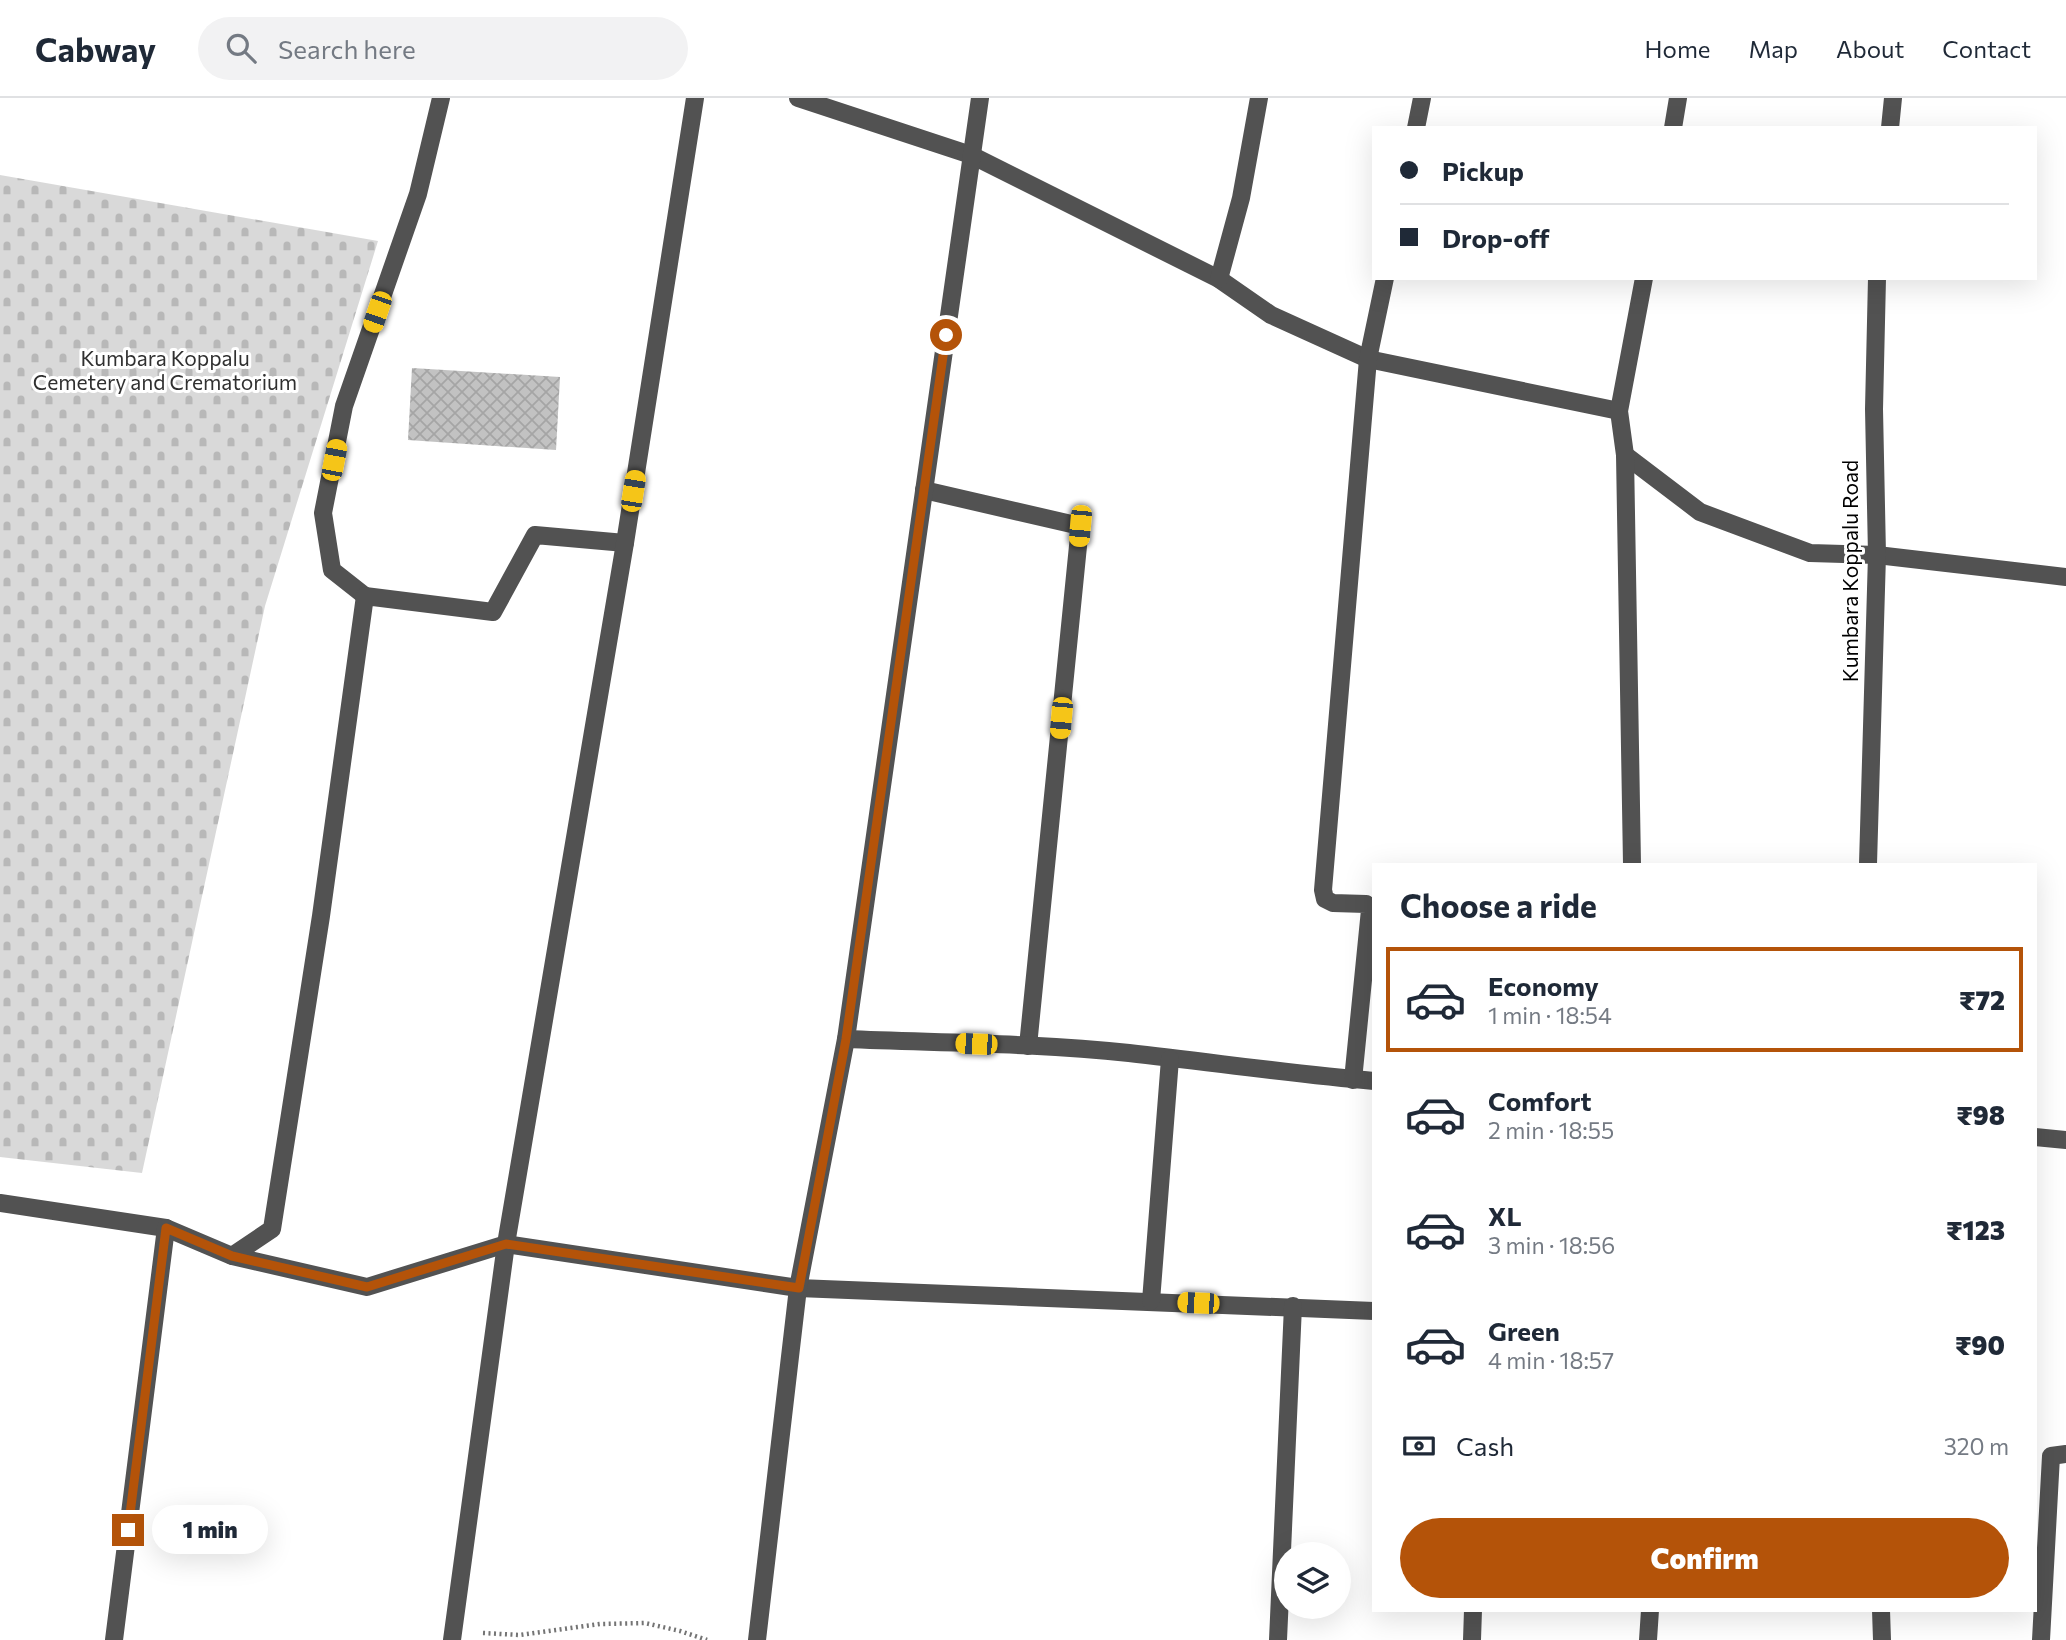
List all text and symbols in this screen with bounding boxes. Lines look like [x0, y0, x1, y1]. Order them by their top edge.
search box [198, 17, 688, 80]
text: Cabway [35, 28, 156, 69]
icon: search [222, 29, 260, 67]
text: Search here [278, 33, 416, 64]
text: Home [1645, 34, 1711, 63]
text: Map [1749, 34, 1798, 63]
text: About [1836, 34, 1904, 63]
text: Contact [1942, 34, 2031, 63]
text: Pickup [1442, 155, 1524, 186]
text: Drop-off [1442, 222, 1549, 253]
car [361, 289, 394, 335]
route start [930, 319, 962, 351]
park label: Kumbara Koppalu Cemetery and Crematorium [33, 345, 297, 394]
car [320, 437, 349, 483]
street label: Kumbara Koppalu Road [1837, 460, 1862, 682]
car [620, 469, 647, 513]
car [1068, 504, 1093, 548]
car [1049, 696, 1074, 740]
text: Choose a ride [1400, 885, 1597, 925]
icon: car [1404, 968, 1467, 1031]
text: Economy [1488, 970, 1599, 1001]
text: ₹72 [1959, 984, 2005, 1015]
text: 1 min · 18:54 [1488, 1001, 1612, 1029]
car [955, 1033, 998, 1055]
icon: car [1404, 1083, 1467, 1146]
text: Comfort [1488, 1085, 1591, 1116]
text: ₹98 [1956, 1099, 2005, 1130]
text: 2 min · 18:55 [1488, 1116, 1614, 1144]
icon: car [1404, 1198, 1467, 1261]
text: XL [1488, 1200, 1522, 1231]
text: ₹123 [1946, 1214, 2005, 1245]
text: 3 min · 18:56 [1488, 1231, 1615, 1259]
car [1177, 1292, 1220, 1314]
icon: car [1404, 1313, 1467, 1376]
text: Green [1488, 1315, 1560, 1346]
text: ₹90 [1955, 1329, 2005, 1360]
text: 4 min · 18:57 [1488, 1346, 1614, 1374]
icon: cash [1400, 1427, 1438, 1465]
text: Cash [1456, 1430, 1514, 1461]
text: 320 m [1944, 1432, 2009, 1460]
callout: 1 min [152, 1506, 268, 1554]
route end [112, 1514, 144, 1546]
text: 1 min [182, 1515, 238, 1543]
button: Confirm [1400, 1518, 2009, 1598]
map controls [1274, 1542, 1351, 1619]
button: layers [1274, 1542, 1351, 1619]

